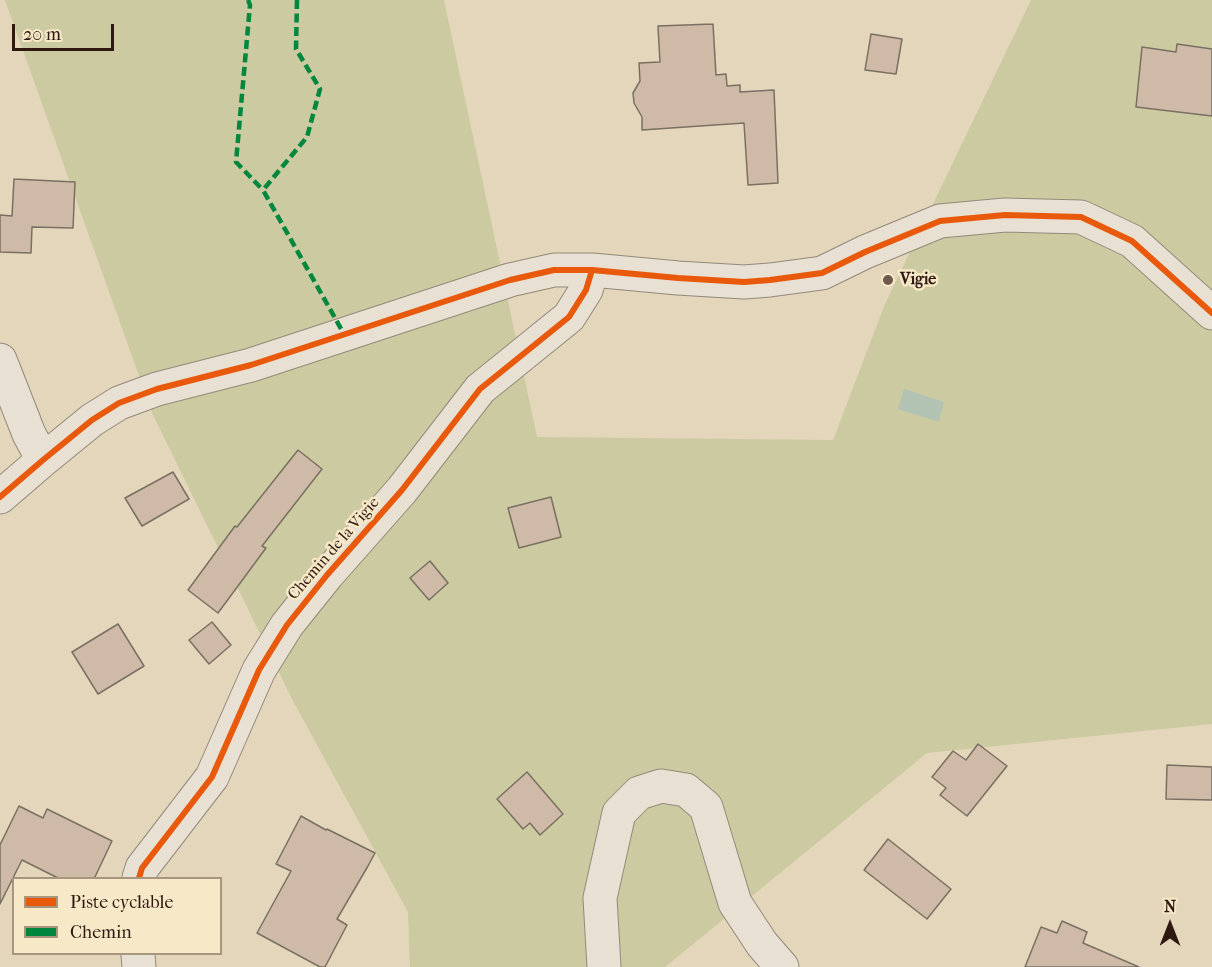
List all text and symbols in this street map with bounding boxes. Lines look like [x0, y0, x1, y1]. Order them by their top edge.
scale bar [15, 12, 117, 50]
text: 20 m [23, 24, 61, 45]
place label: Vigie [900, 270, 936, 290]
marker: Vigie [881, 273, 895, 287]
street label: Chemin de la Vigie [284, 494, 384, 604]
legend [12, 877, 222, 955]
text: Piste cyclable [70, 892, 173, 913]
north arrow [1140, 895, 1200, 955]
text: N [1164, 897, 1176, 916]
text: Chemin [70, 922, 132, 943]

